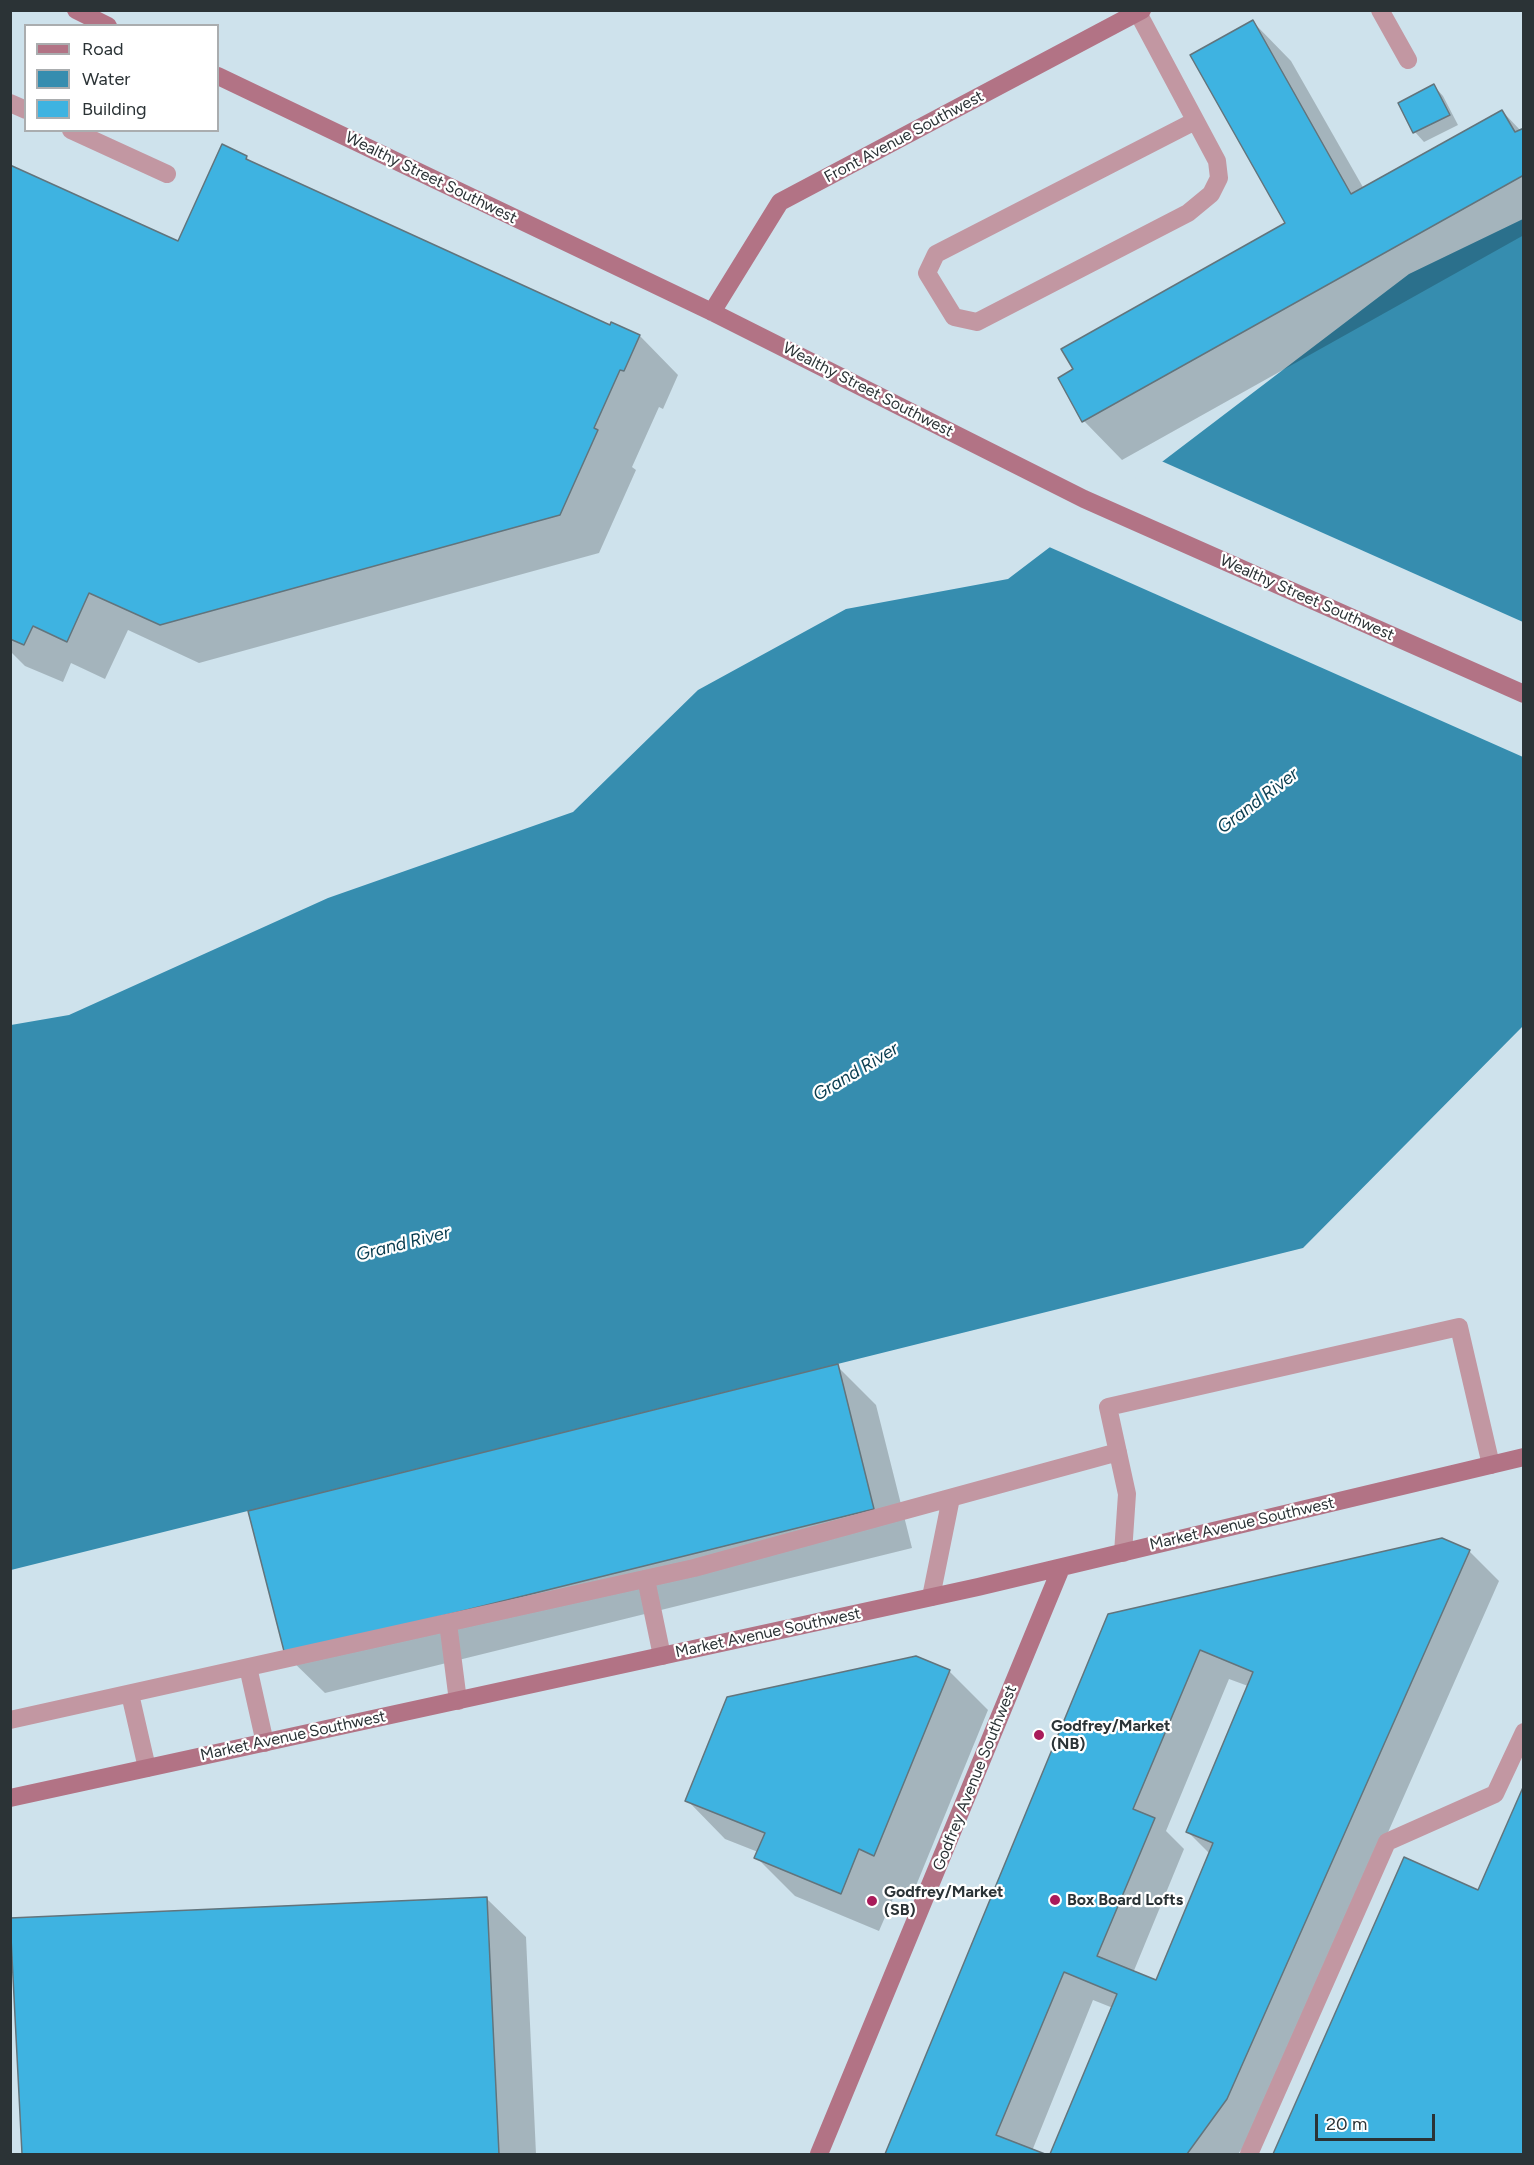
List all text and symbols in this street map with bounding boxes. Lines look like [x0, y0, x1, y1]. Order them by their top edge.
legend [24, 24, 219, 132]
text: Road [82, 38, 123, 60]
text: Water [82, 68, 130, 90]
street label: Front Avenue Southwest [821, 87, 987, 187]
text: Building [82, 98, 147, 120]
street label: Wealthy Street Southwest [342, 128, 520, 228]
street label: Wealthy Street Southwest [780, 339, 956, 441]
street label: Wealthy Street Southwest [1217, 551, 1397, 645]
water label: Grand River [1213, 763, 1303, 839]
water label: Grand River [809, 1038, 903, 1106]
water label: Grand River [354, 1222, 452, 1266]
street label: Market Avenue Southwest [1148, 1493, 1336, 1555]
street label: Market Avenue Southwest [674, 1604, 862, 1662]
street label: Godfrey Avenue Southwest [929, 1682, 1021, 1874]
street label: Market Avenue Southwest [199, 1707, 387, 1765]
place label: Godfrey/Market (NB) [1051, 1716, 1170, 1754]
marker: Godfrey/Market (NB) [1032, 1728, 1046, 1742]
place label: Godfrey/Market (SB) [884, 1882, 1003, 1920]
place label: Box Board Lofts [1067, 1890, 1183, 1910]
marker: Box Board Lofts [1048, 1893, 1062, 1907]
marker: Godfrey/Market (SB) [865, 1894, 879, 1908]
scale bar [1318, 2102, 1438, 2140]
text: 20 m [1326, 2113, 1367, 2135]

